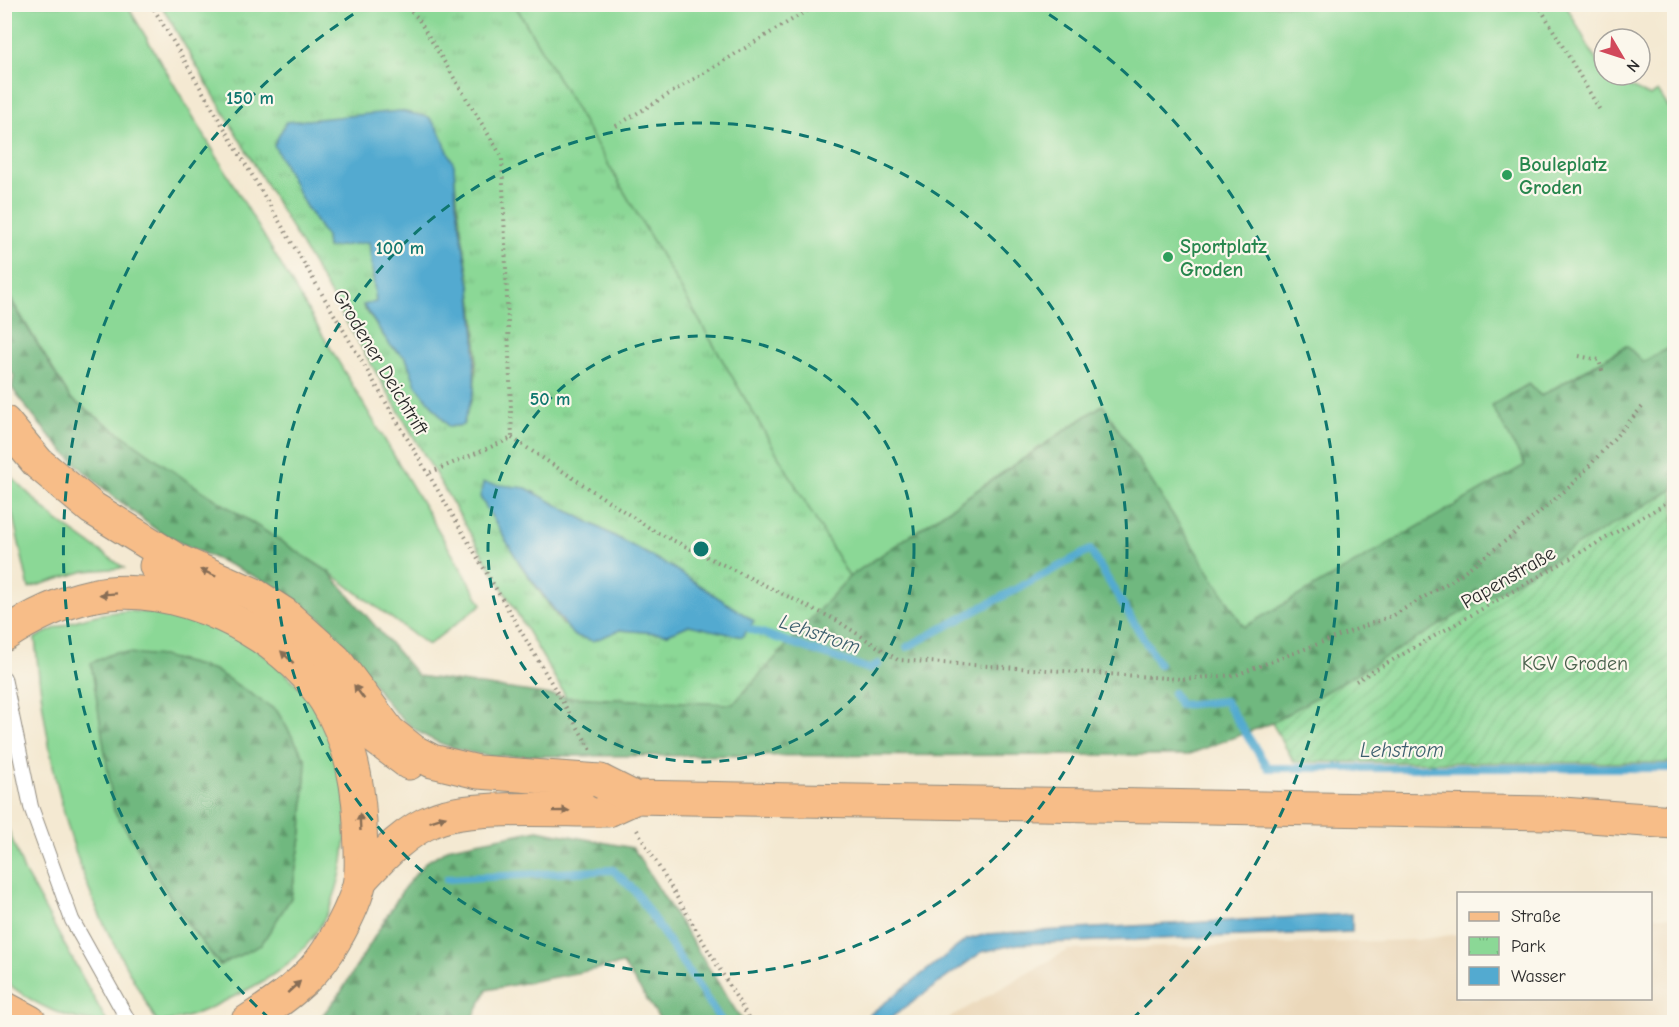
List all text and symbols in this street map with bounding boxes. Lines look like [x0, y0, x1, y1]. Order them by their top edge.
north arrow [1592, 27, 1652, 87]
text: N [1623, 56, 1643, 76]
text: 150 m [226, 88, 274, 109]
place label: Bouleplatz Groden [1519, 153, 1607, 199]
marker: Bouleplatz Groden [1500, 168, 1514, 182]
place label: Sportplatz Groden [1180, 235, 1267, 281]
text: 100 m [376, 238, 424, 259]
marker: Sportplatz Groden [1161, 250, 1175, 264]
street label: Grodener Deichtrift [328, 285, 434, 440]
text: 50 m [530, 389, 570, 410]
centre of rings [691, 539, 711, 559]
street label: Papenstraße [1457, 541, 1559, 614]
one-way arrow [200, 569, 217, 578]
one-way arrow [99, 589, 118, 599]
water label: Lehstrom [776, 609, 864, 659]
one-way arrow [280, 650, 295, 664]
park label: KGV Groden [1522, 652, 1628, 675]
one-way arrow [353, 685, 365, 701]
water label: Lehstrom [1360, 738, 1444, 762]
one-way arrow [552, 806, 571, 815]
one-way arrow [355, 812, 364, 831]
one-way arrow [429, 814, 447, 824]
legend [1457, 892, 1652, 1000]
text: Straße [1511, 906, 1561, 927]
text: Park [1511, 936, 1546, 957]
text: Wasser [1511, 966, 1567, 987]
one-way arrow [287, 981, 301, 995]

